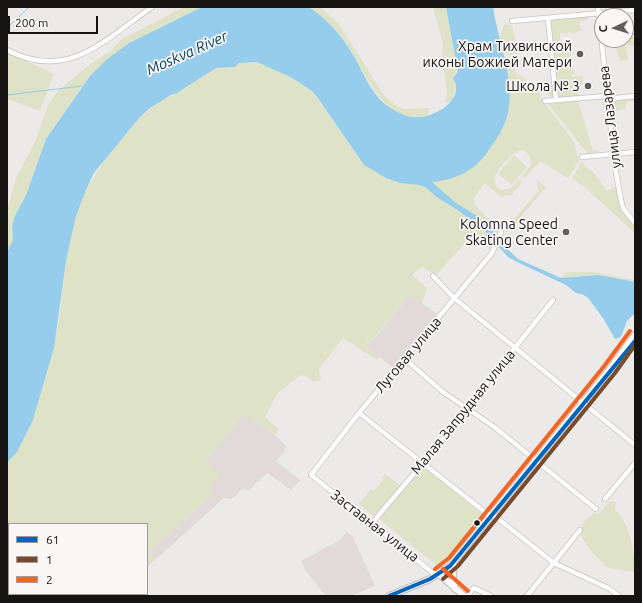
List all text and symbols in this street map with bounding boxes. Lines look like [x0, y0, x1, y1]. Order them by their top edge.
scale bar [10, 8, 100, 34]
north arrow [594, 8, 634, 48]
text: 200 m [15, 16, 48, 29]
text: С [597, 25, 609, 33]
water label: Moskva River [144, 27, 230, 79]
place label: Храм Тихвинской иконы Божией Матери [422, 38, 572, 70]
marker: Храм Тихвинской иконы Божией Матери [575, 49, 585, 59]
street label: улица Лазарева [595, 65, 625, 169]
place label: Школа № 3 [506, 78, 580, 94]
marker: Школа № 3 [583, 81, 593, 91]
place label: Kolomna Speed Skating Center [460, 216, 558, 248]
marker: Kolomna Speed Skating Center [561, 227, 571, 237]
street label: Луговая улица [371, 314, 445, 396]
street label: Малая Запрудная улица [407, 346, 519, 478]
street label: Заставная улица [328, 486, 422, 566]
unlabelled marker [472, 518, 482, 528]
legend [8, 523, 148, 595]
text: 61 [46, 533, 60, 546]
text: 1 [46, 553, 53, 566]
text: 2 [46, 573, 53, 586]

